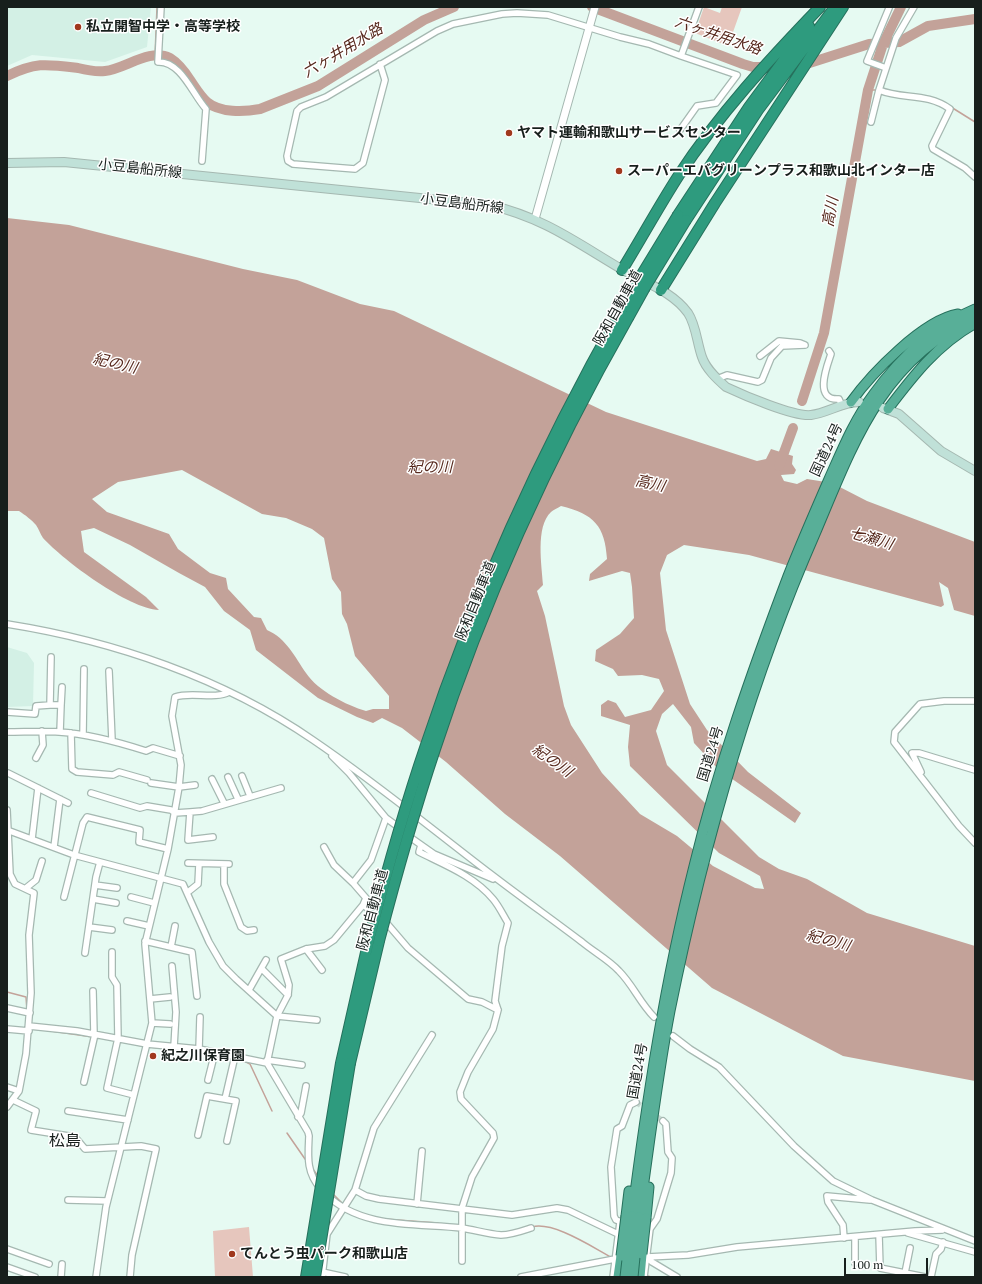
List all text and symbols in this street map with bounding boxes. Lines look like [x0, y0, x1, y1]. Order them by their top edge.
water label: 六ヶ井用水路 [673, 13, 763, 59]
place label: 私立開智中学・高等学校 [86, 19, 240, 35]
water label: 六ヶ井用水路 [300, 20, 386, 82]
marker: 私立開智中学・高等学校 [73, 22, 83, 32]
place label: ヤマト運輸和歌山サービスセンター [517, 125, 741, 141]
marker: ヤマト運輸和歌山サービスセンター [504, 128, 514, 138]
street label: 小豆島船所線 [97, 156, 183, 182]
place label: スーパーエバグリーンプラス和歌山北インター店 [627, 163, 935, 179]
marker: スーパーエバグリーンプラス和歌山北インター店 [614, 166, 624, 176]
street label: 小豆島船所線 [419, 191, 505, 217]
water label: 高川 [820, 196, 842, 228]
street label: 阪和自動車道 [590, 267, 646, 349]
water label: 紀の川 [91, 350, 139, 378]
street label: 国道24号 [807, 421, 847, 479]
water label: 紀の川 [408, 459, 452, 477]
water label: 高川 [633, 472, 667, 496]
water label: 七瀬川 [847, 524, 895, 554]
street label: 阪和自動車道 [452, 559, 500, 643]
street label: 国道24号 [695, 724, 727, 784]
water label: 紀の川 [528, 741, 576, 781]
street label: 阪和自動車道 [354, 867, 392, 953]
water label: 紀の川 [804, 926, 852, 956]
street label: 国道24号 [625, 1042, 651, 1100]
place label: 紀之川保育園 [161, 1048, 245, 1064]
marker: 紀之川保育園 [148, 1051, 158, 1061]
district label: 松島 [49, 1131, 81, 1151]
place label: てんとう虫パーク和歌山店 [240, 1246, 408, 1262]
marker: てんとう虫パーク和歌山店 [227, 1249, 237, 1259]
scale bar [846, 1250, 930, 1276]
text: 100 m [851, 1257, 883, 1272]

